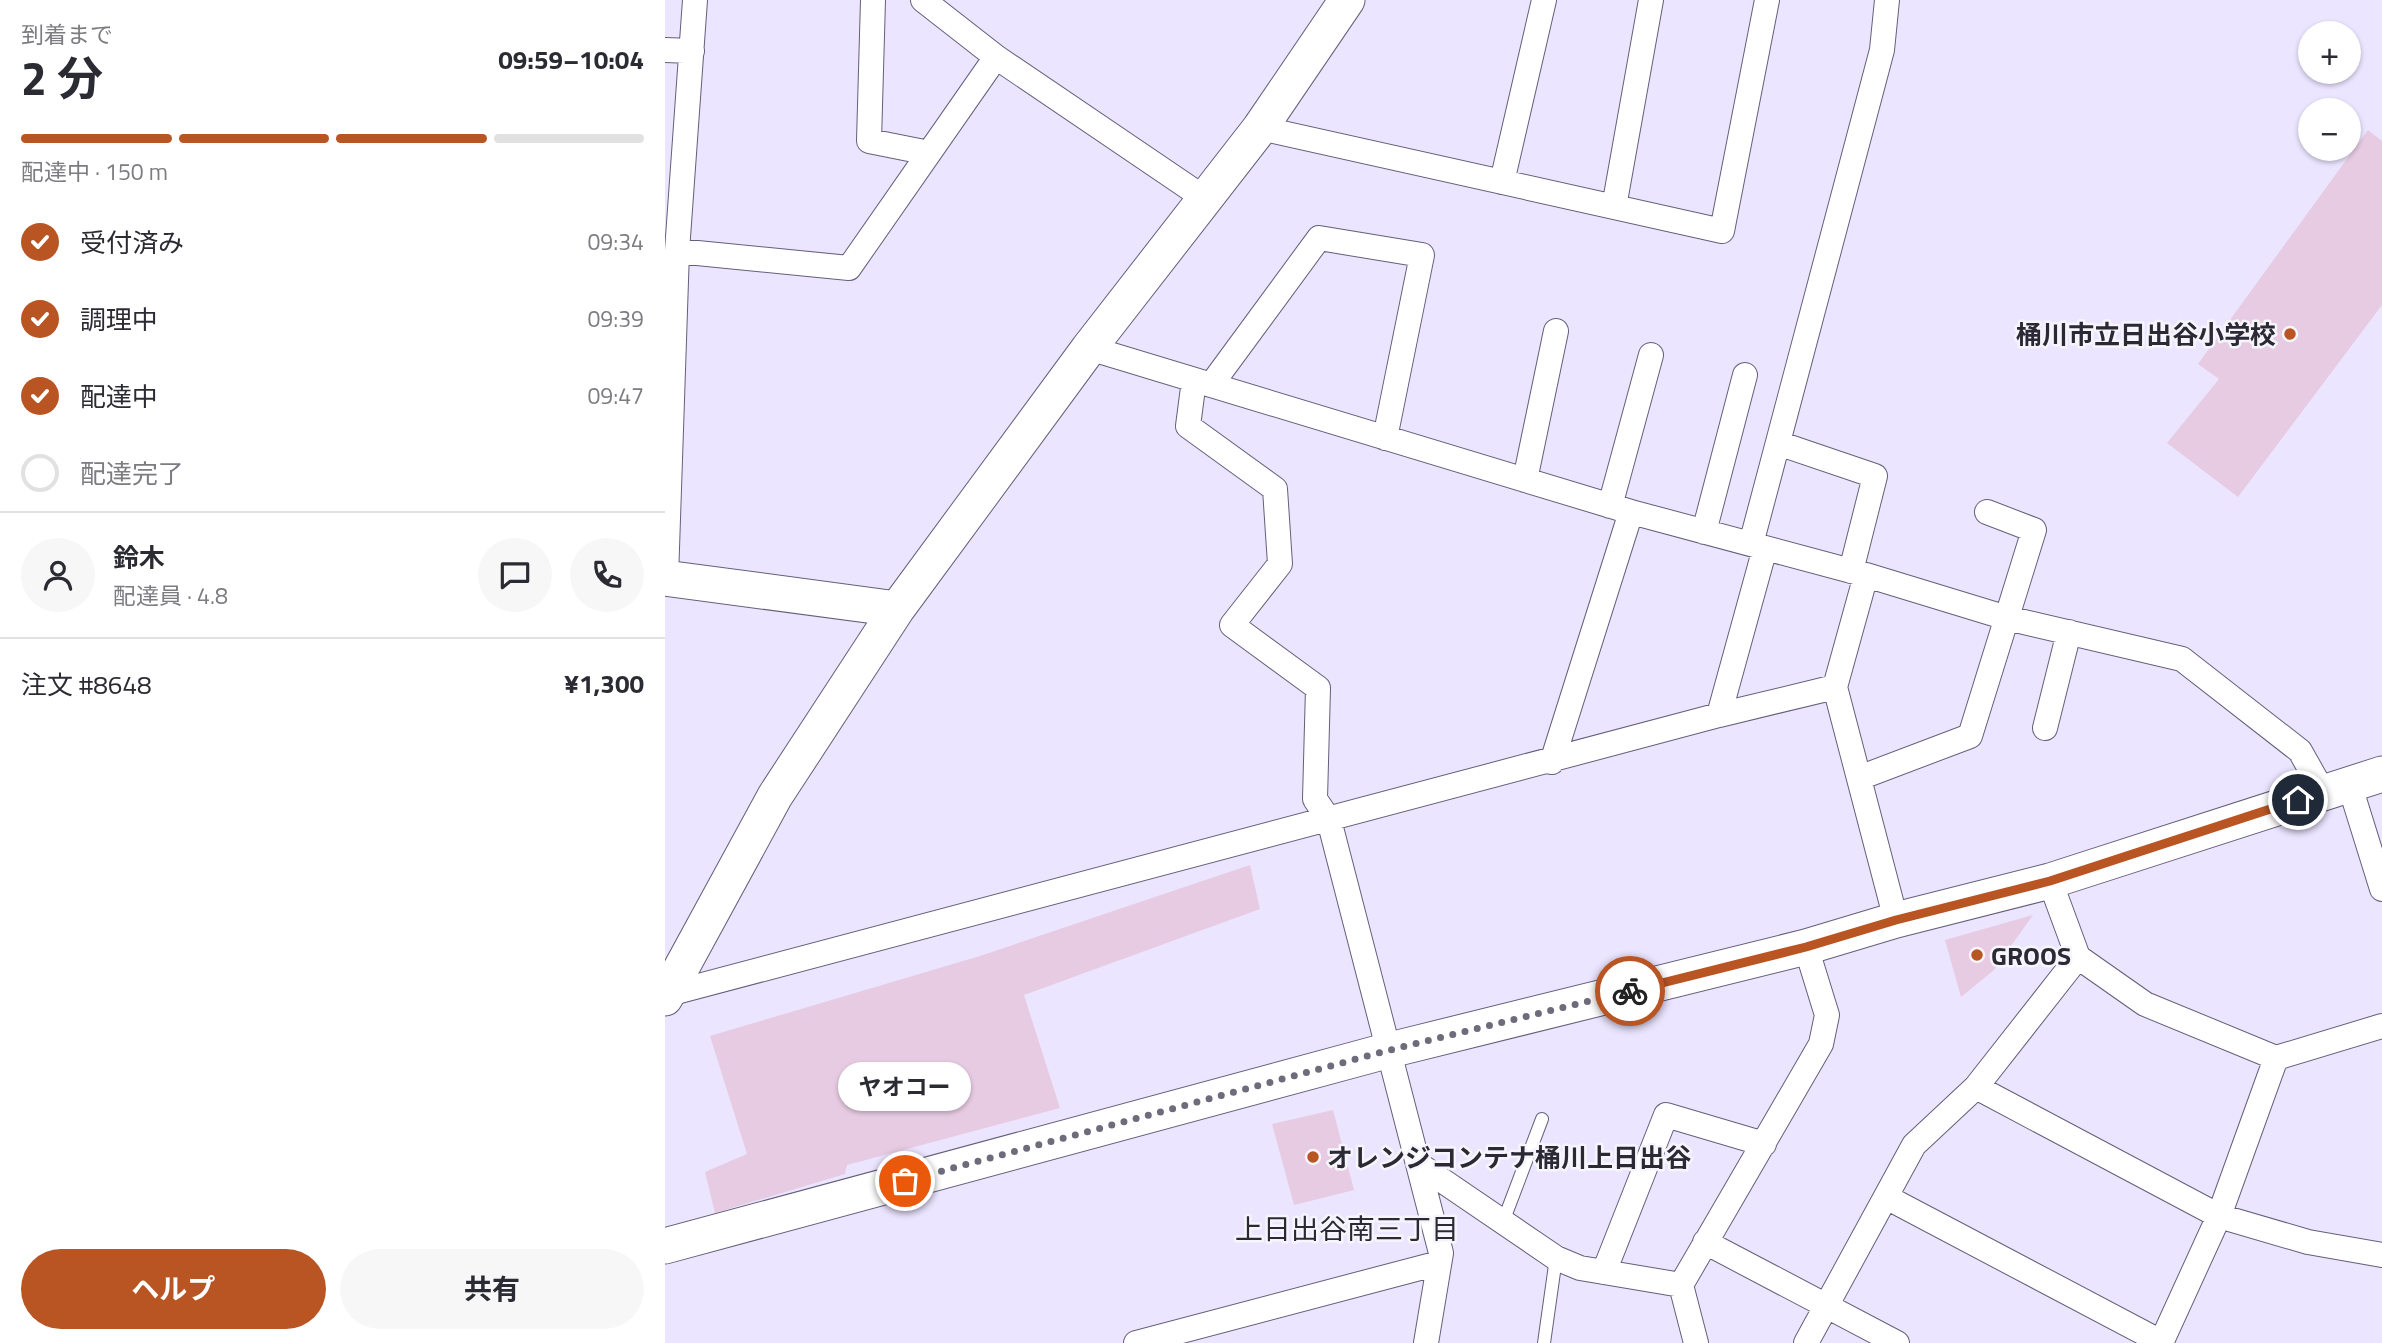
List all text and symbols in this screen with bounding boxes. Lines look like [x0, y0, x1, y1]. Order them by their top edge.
text: 到着まで [21, 17, 113, 52]
map controls [2298, 21, 2361, 161]
button: + [2298, 21, 2361, 84]
text: 09:59–10:04 [498, 40, 644, 79]
text: 2 分 [21, 43, 103, 113]
button: − [2298, 98, 2361, 161]
text: 配達中 · 150 m [21, 154, 168, 189]
icon: check [21, 223, 59, 261]
text: 受付済み [80, 223, 184, 262]
text: 09:34 [587, 224, 644, 259]
icon: check [21, 300, 59, 338]
text: 調理中 [80, 300, 158, 339]
text: 09:39 [587, 301, 644, 336]
place label: 桶川市立日出谷小学校 [2016, 315, 2276, 354]
marker: 桶川市立日出谷小学校 [2282, 326, 2298, 342]
icon: check [21, 377, 59, 415]
text: 配達中 [80, 377, 158, 416]
text: 09:47 [587, 378, 644, 413]
text: 配達完了 [80, 454, 184, 493]
button: person [21, 538, 95, 612]
text: 鈴木 [113, 538, 165, 577]
button: chat [478, 538, 552, 612]
button: phone [570, 538, 644, 612]
text: 配達員 · 4.8 [113, 578, 228, 613]
text: ¥1,300 [564, 664, 644, 703]
text: 注文 #8648 [21, 665, 152, 704]
pin [2268, 770, 2328, 830]
icon: home [2279, 781, 2317, 819]
place label: GROOS [1991, 936, 2071, 975]
marker: GROOS [1969, 947, 1985, 963]
courier [1595, 956, 1665, 1026]
icon: bike [1611, 972, 1649, 1010]
callout: ヤオコー [839, 1062, 971, 1111]
text: ヤオコー [859, 1069, 951, 1104]
place label: オレンジコンテナ桶川上日出谷 [1327, 1138, 1691, 1177]
marker: オレンジコンテナ桶川上日出谷 [1305, 1149, 1321, 1165]
pin [875, 1151, 935, 1211]
icon: bag [886, 1162, 924, 1200]
district label: 上日出谷南三丁目 [1235, 1207, 1459, 1250]
button: ヘルプ [21, 1249, 326, 1329]
button: 共有 [340, 1249, 644, 1329]

